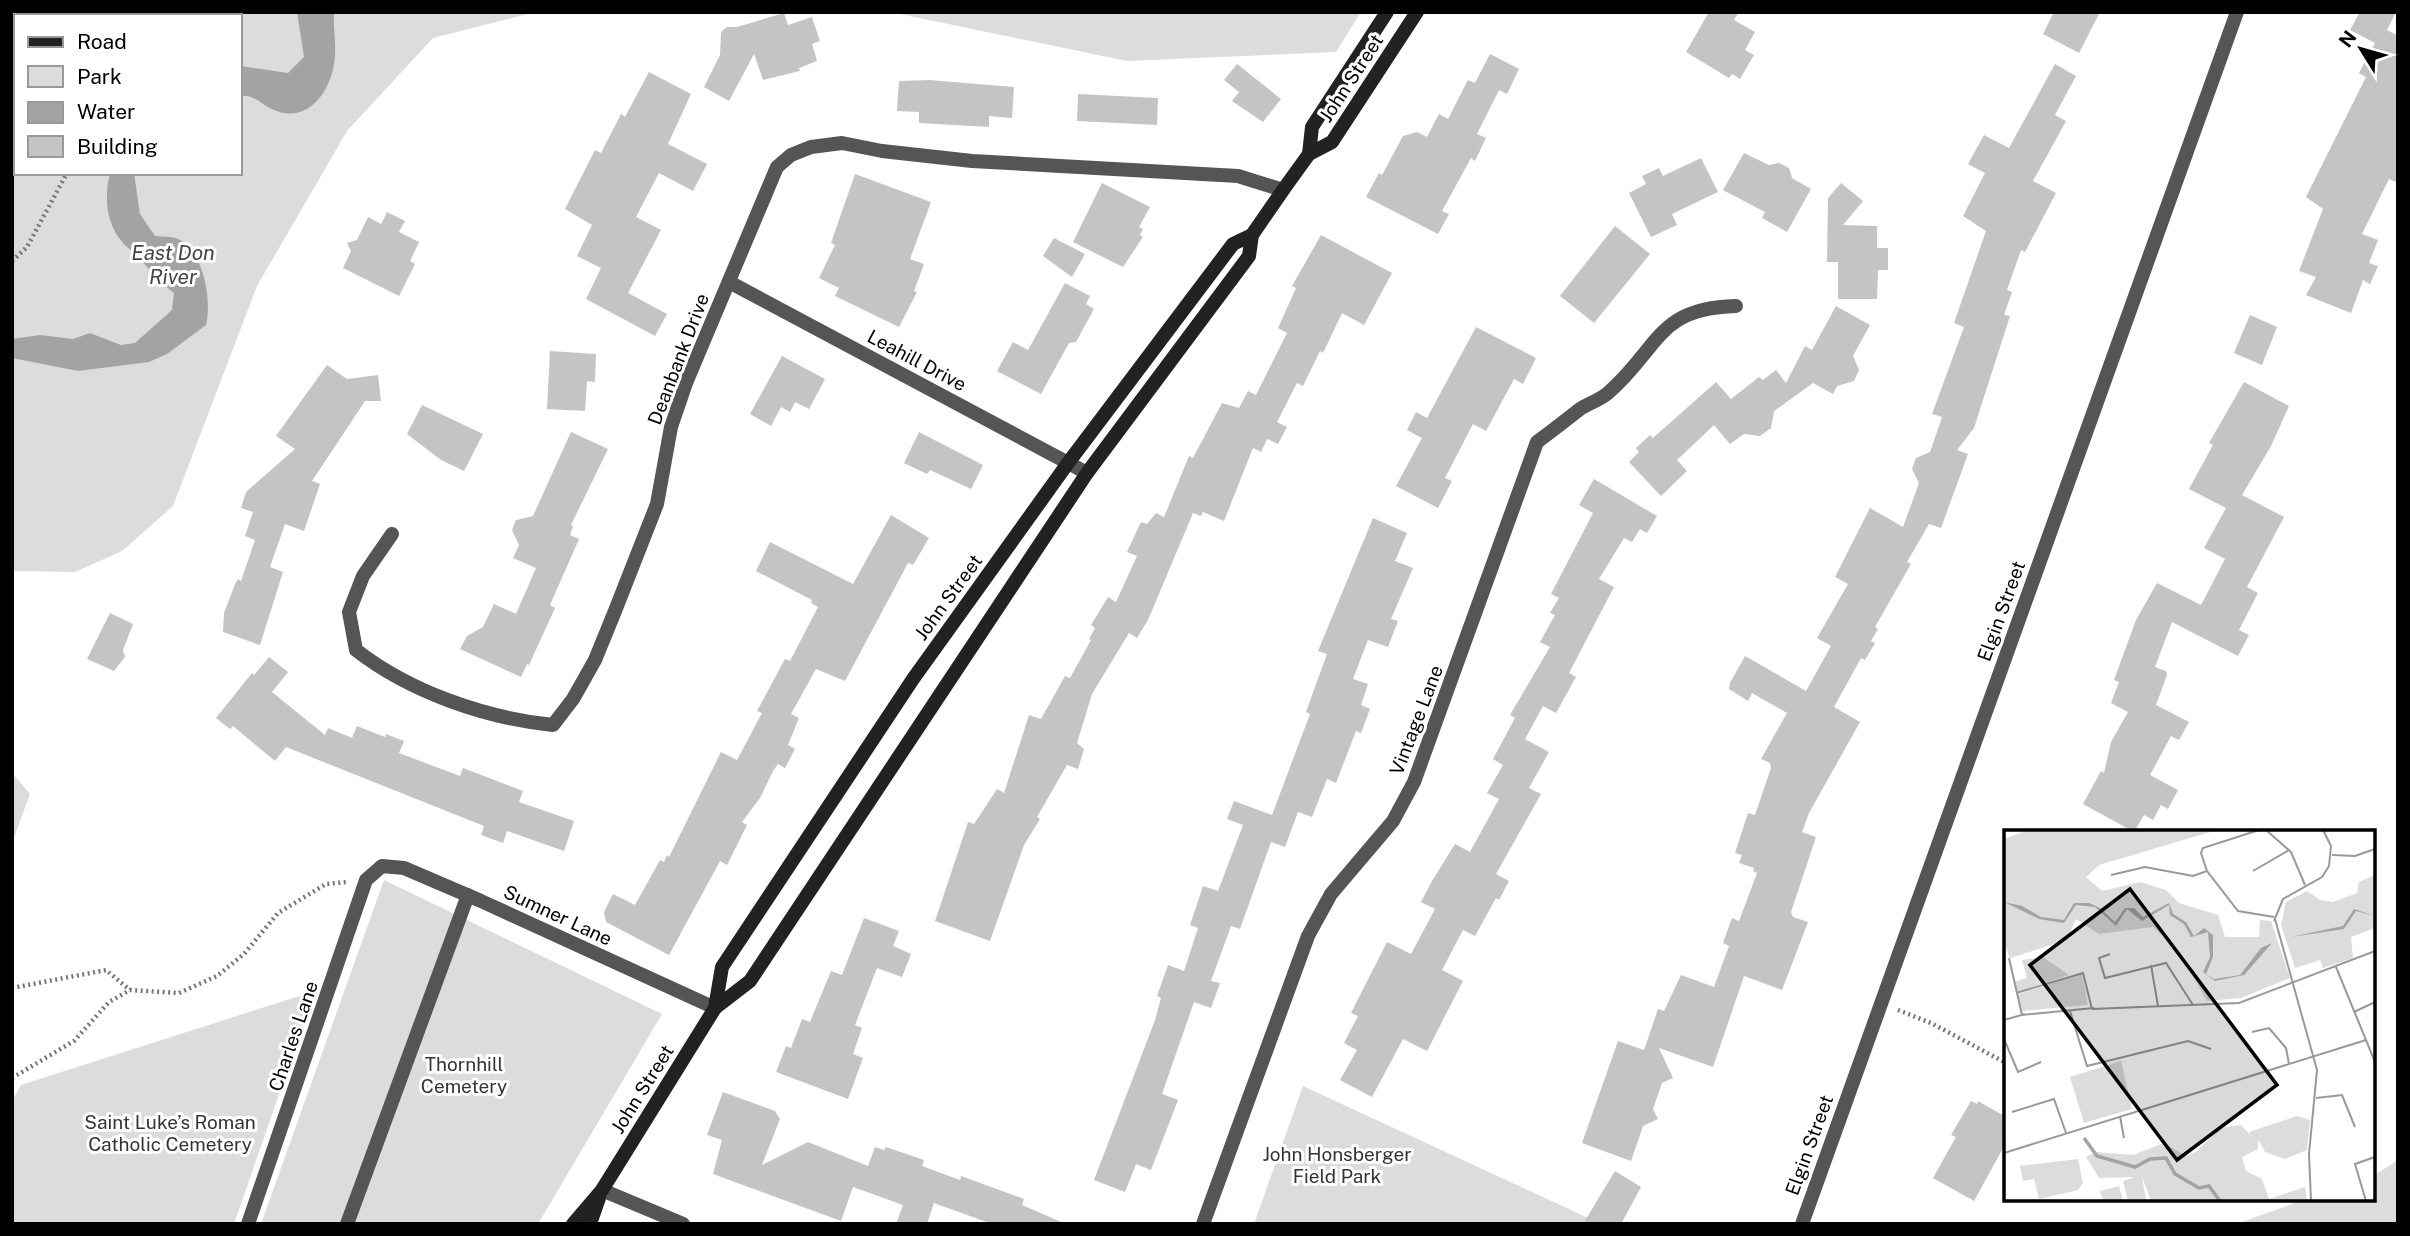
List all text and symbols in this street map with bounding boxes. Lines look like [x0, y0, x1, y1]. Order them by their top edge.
legend [14, 14, 242, 175]
north arrow [2326, 14, 2396, 84]
text: N [2334, 26, 2361, 51]
text: Road [77, 29, 127, 54]
street label: John Street [1314, 30, 1388, 126]
text: Park [77, 64, 122, 89]
text: Water [77, 99, 135, 124]
text: Building [77, 134, 158, 159]
water label: East Don River [131, 240, 215, 289]
street label: Deanbank Drive [643, 290, 713, 428]
street label: Leahill Drive [864, 325, 970, 395]
street label: John Street [910, 550, 986, 644]
street label: Elgin Street [1973, 558, 2029, 664]
street label: Vintage Lane [1385, 662, 1447, 778]
inset map [2004, 830, 2375, 1201]
street label: Sumner Lane [500, 880, 616, 950]
street label: Charles Lane [264, 978, 322, 1094]
street label: John Street [606, 1041, 678, 1137]
park label: Thornhill Cemetery [421, 1053, 507, 1097]
street label: Elgin Street [1781, 1092, 1837, 1198]
park label: Saint Luke’s Roman Catholic Cemetery [84, 1111, 256, 1155]
park label: John Honsberger Field Park [1262, 1143, 1412, 1187]

